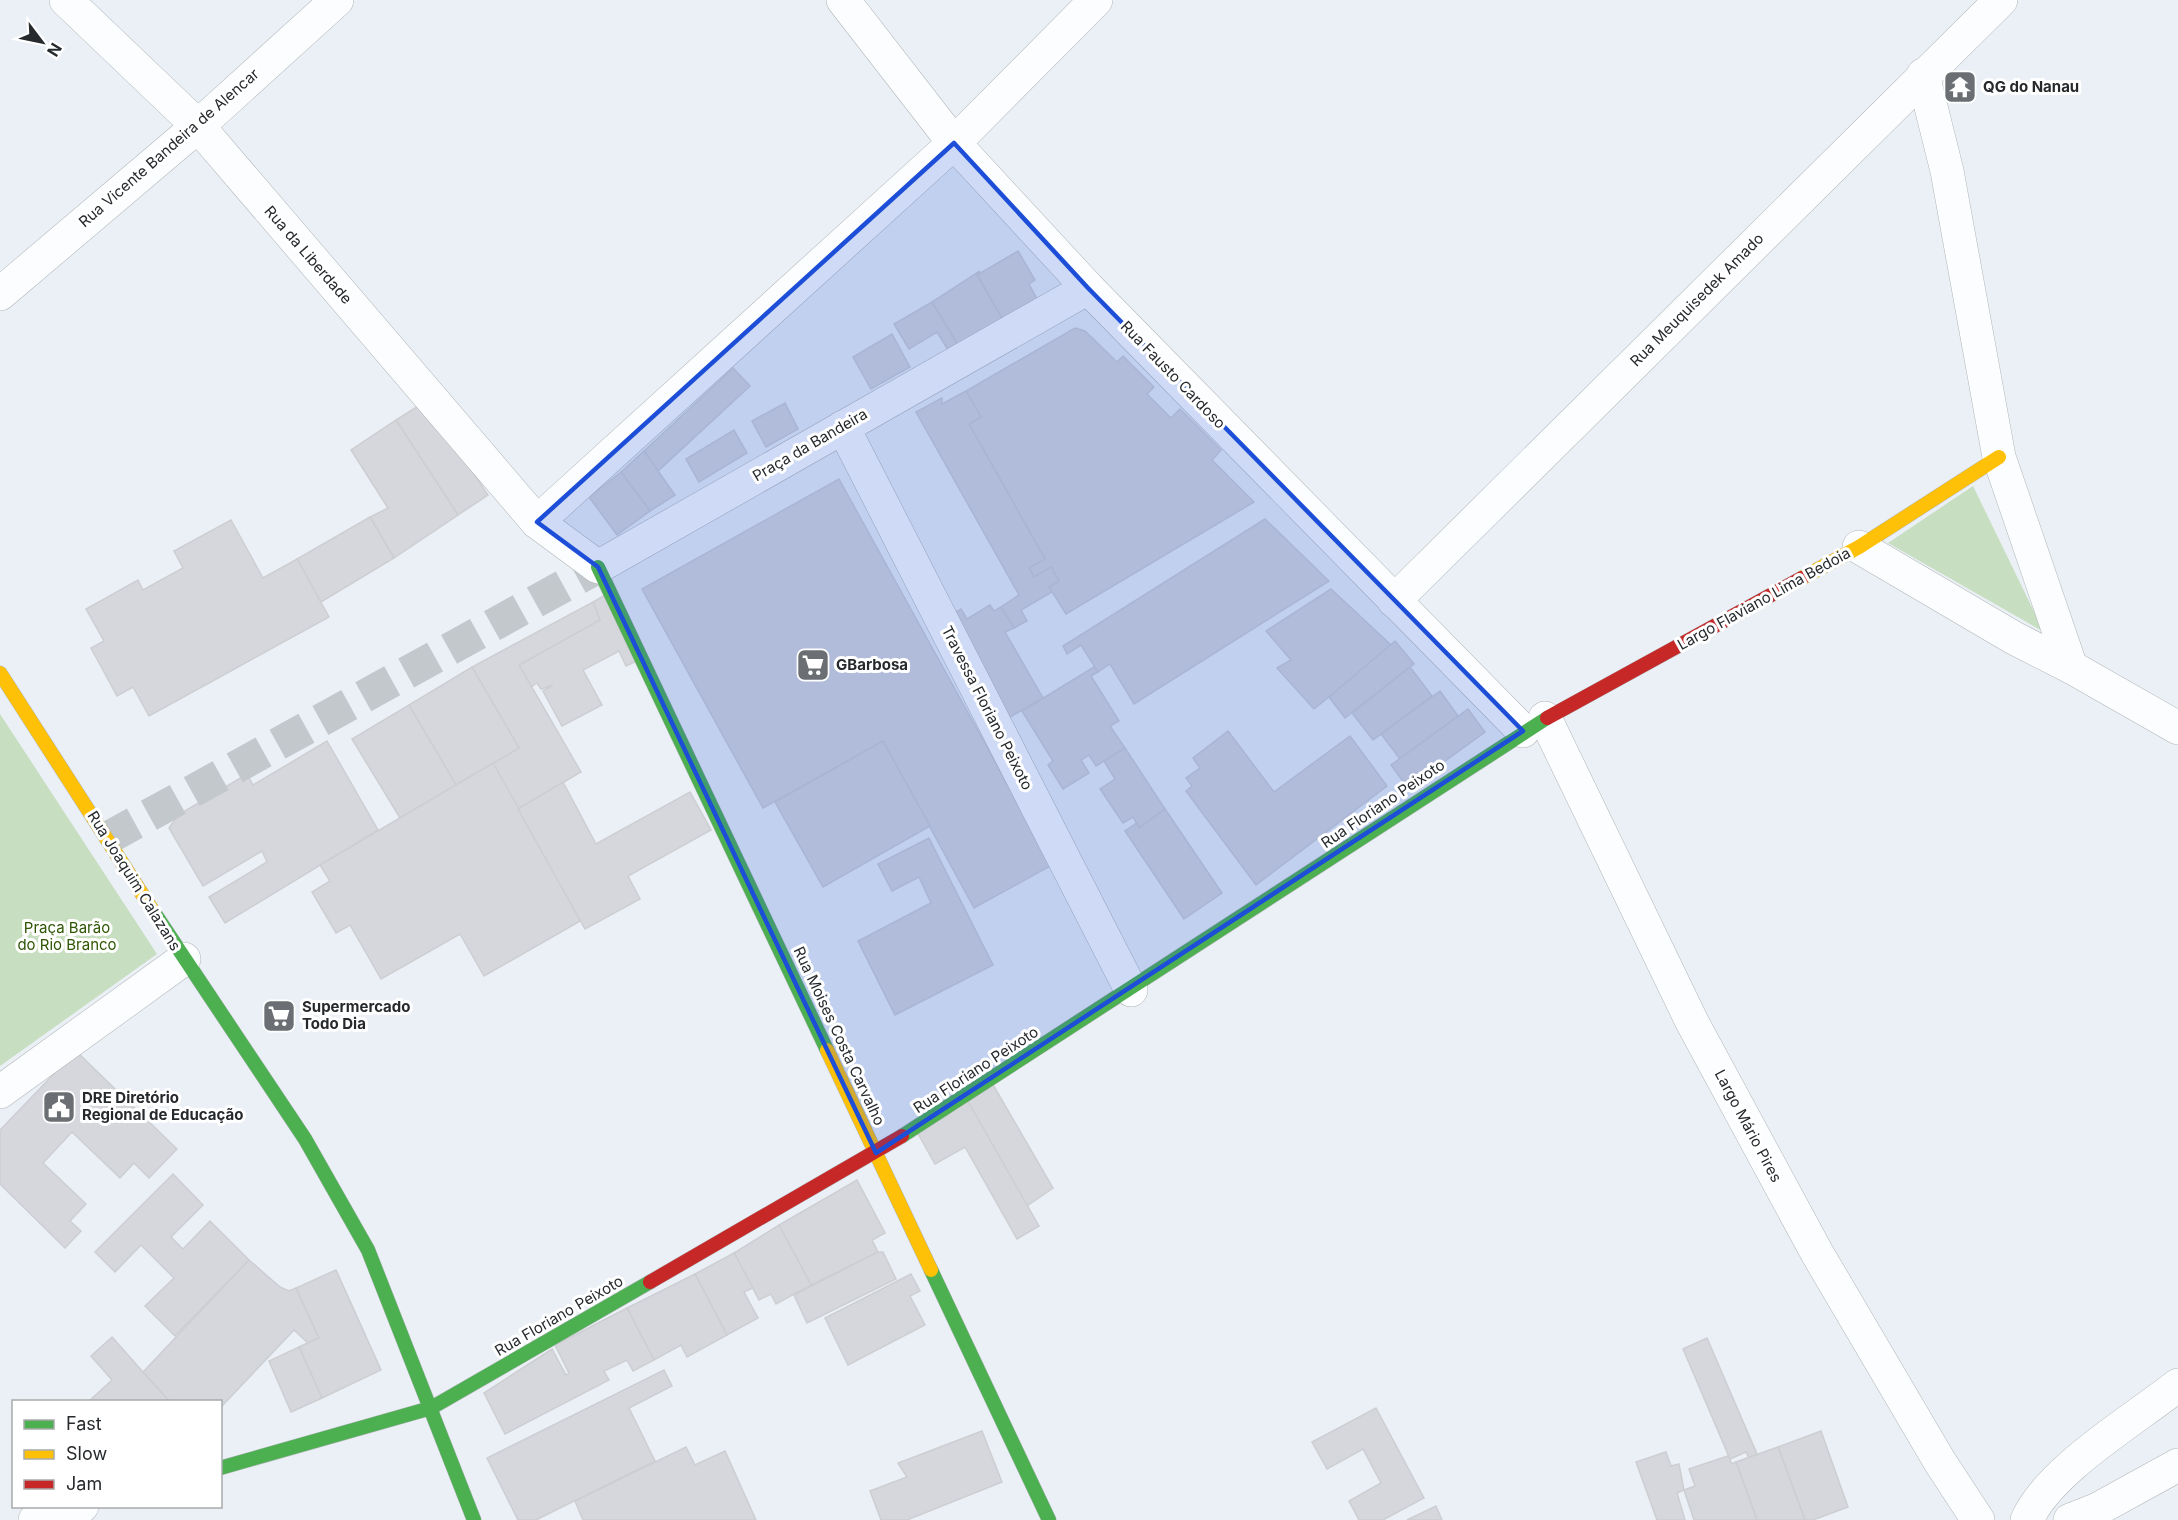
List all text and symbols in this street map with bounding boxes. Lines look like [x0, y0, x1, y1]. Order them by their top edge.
north arrow [12, 12, 72, 72]
text: N [43, 39, 66, 60]
street label: Rua Vicente Bandeira de Alencar [75, 64, 263, 231]
temple icon: QG do Nanau [1942, 69, 1978, 105]
place label: QG do Nanau [1983, 77, 2079, 96]
street label: Rua da Liberdade [261, 202, 356, 308]
street label: Rua Meuquisedek Amado [1626, 229, 1767, 370]
street label: Rua Fausto Cardoso [1117, 317, 1230, 433]
street label: Praça da Bandeira [749, 404, 871, 485]
street label: Largo Flaviano Lima Bedoia [1674, 543, 1853, 654]
street label: Travessa Floriano Peixoto [938, 622, 1037, 793]
supermarket icon: GBarbosa [795, 647, 831, 683]
place label: GBarbosa [836, 655, 908, 674]
street label: Rua Floriano Peixoto [1317, 755, 1448, 852]
street label: Rua Joaquim Calazans [84, 807, 185, 954]
park label: Praça Barão do Rio Branco [17, 918, 117, 954]
street label: Rua Moises Costa Carvalho [790, 943, 889, 1128]
place label: Supermercado Todo Dia [302, 997, 410, 1033]
supermarket icon: Supermercado Todo Dia [261, 998, 297, 1034]
street label: Rua Floriano Peixoto [910, 1022, 1042, 1117]
street label: Largo Mário Pires [1711, 1066, 1786, 1185]
place label: DRE Diretório Regional de Educação [82, 1088, 243, 1124]
public building icon: DRE Diretório Regional de Educação [41, 1089, 77, 1125]
street label: Rua Floriano Peixoto [491, 1271, 626, 1360]
legend [12, 1400, 222, 1508]
text: Fast [66, 1413, 102, 1434]
text: Slow [66, 1443, 107, 1464]
text: Jam [66, 1473, 102, 1494]

